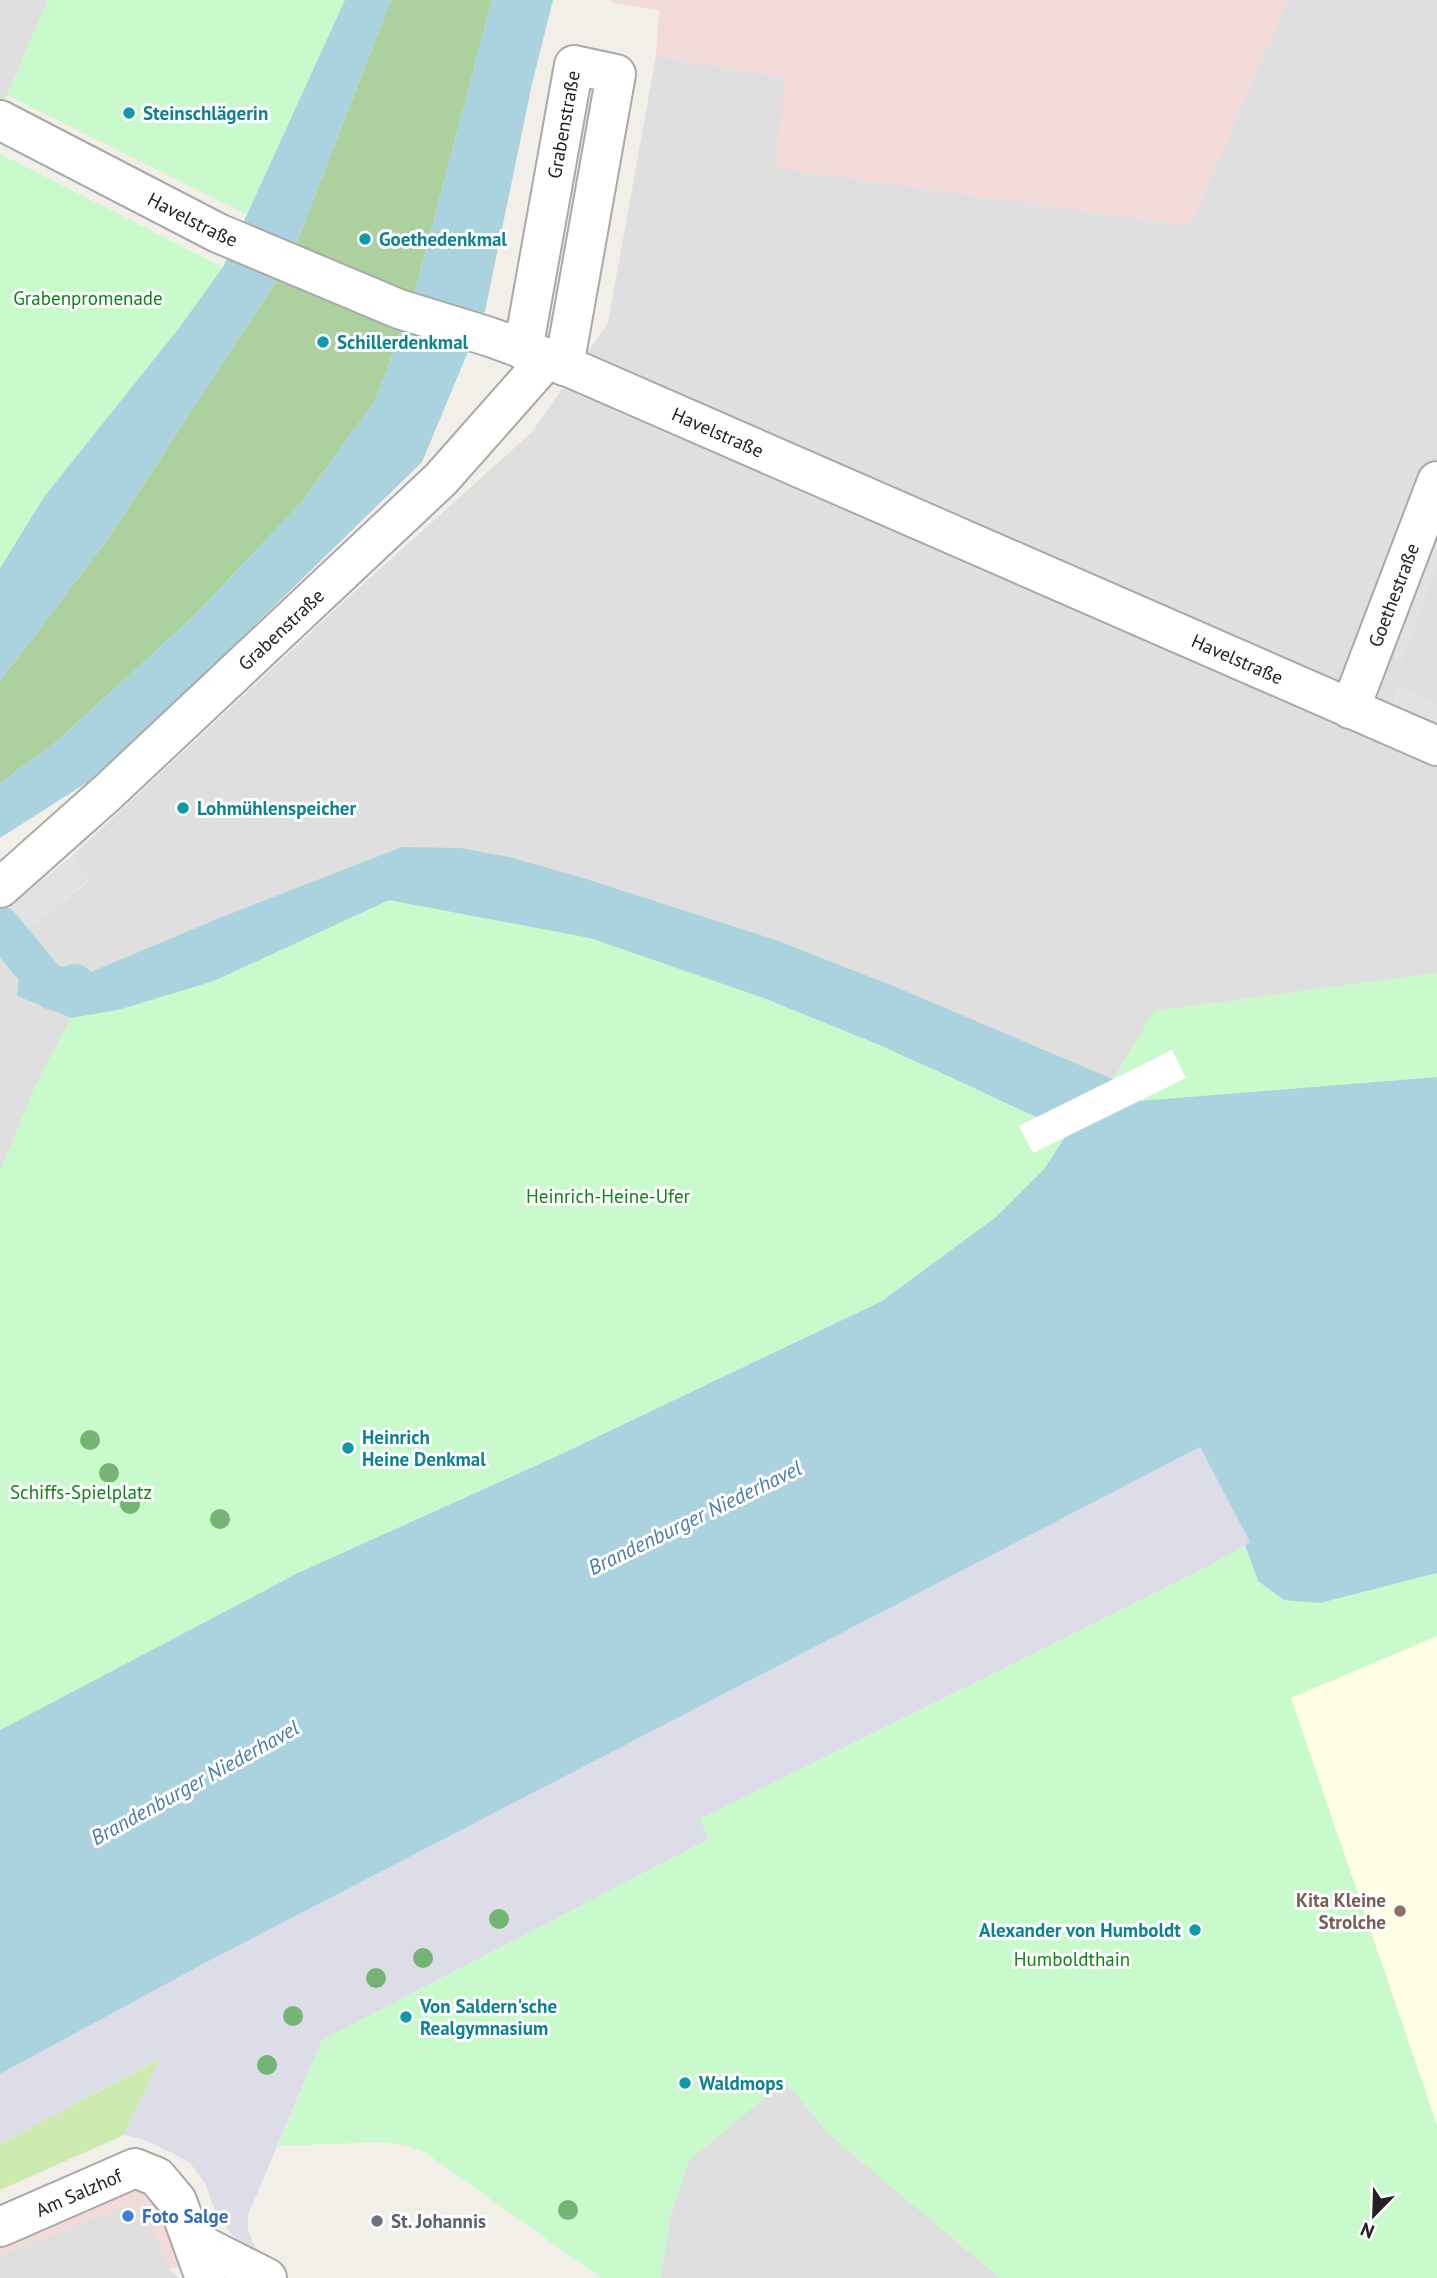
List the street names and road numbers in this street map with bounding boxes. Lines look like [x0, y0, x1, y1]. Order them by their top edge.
street label: Grabenstraße [542, 69, 585, 180]
street label: Havelstraße [144, 187, 241, 252]
street label: Havelstraße [668, 402, 767, 463]
street label: Goethestraße [1363, 540, 1424, 650]
street label: Grabenstraße [233, 583, 329, 675]
street label: Havelstraße [1188, 628, 1287, 689]
street label: Am Salzhof [32, 2163, 126, 2222]

